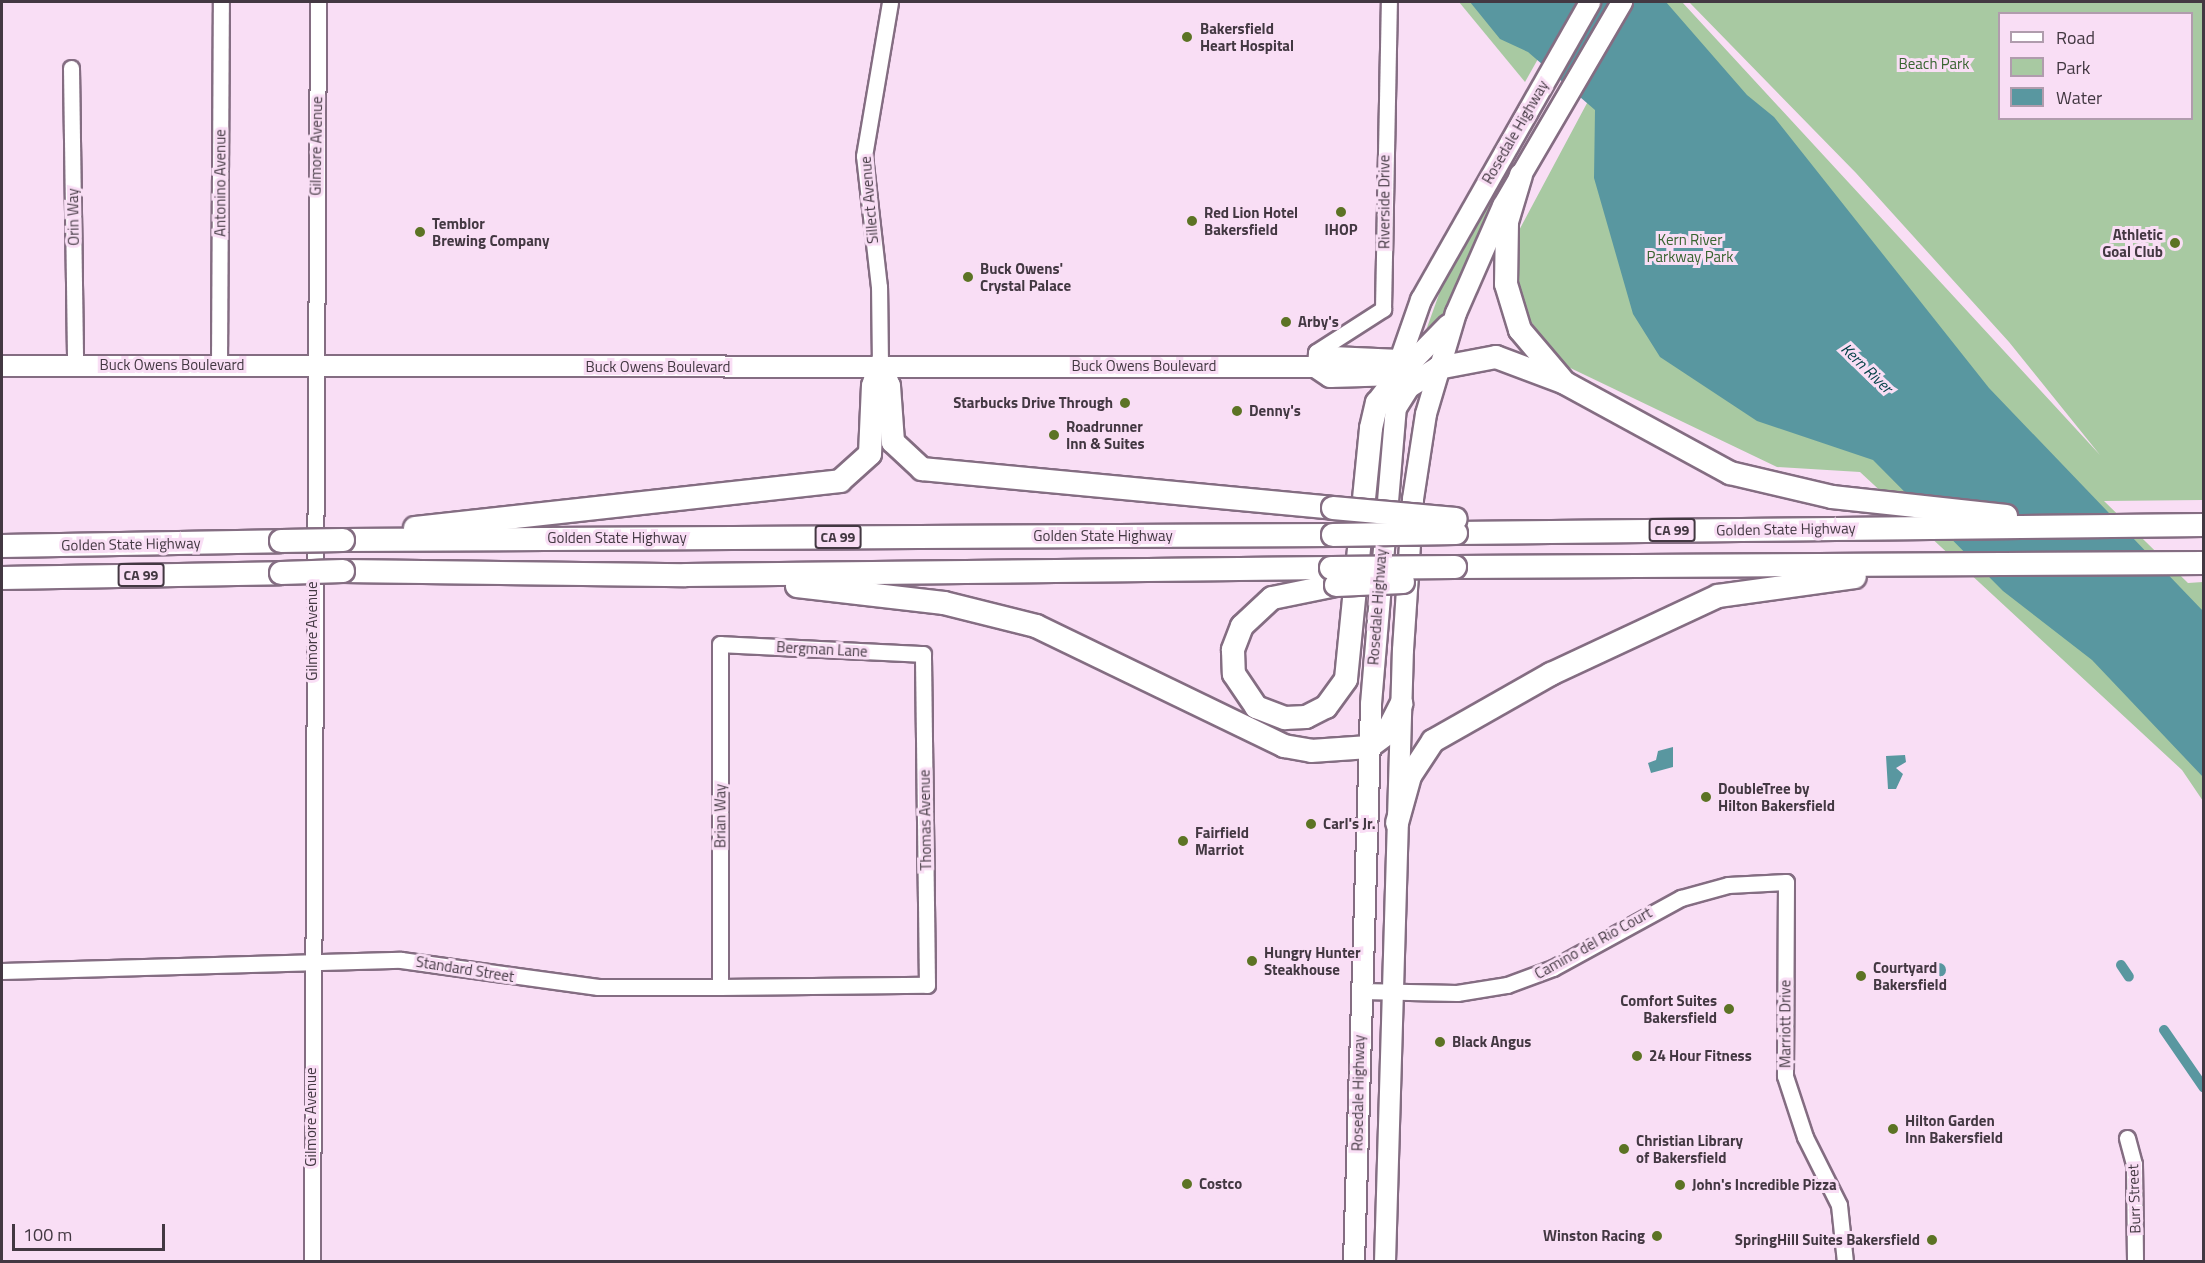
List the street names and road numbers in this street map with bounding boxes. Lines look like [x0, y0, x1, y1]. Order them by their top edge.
street label: Rosedale Highway [1478, 77, 1552, 187]
street label: Gilmore Avenue [306, 96, 326, 196]
street label: Antonino Avenue [211, 129, 229, 237]
street label: Sillect Avenue [856, 155, 882, 245]
street label: Riverside Drive [1375, 155, 1393, 249]
street label: Orin Way [63, 188, 83, 246]
street label: Buck Owens Boulevard [100, 356, 244, 374]
street label: Buck Owens Boulevard [1072, 357, 1216, 375]
street label: Buck Owens Boulevard [586, 358, 730, 376]
road number: CA 99 [1648, 519, 1696, 541]
street label: Golden State Highway [1716, 519, 1856, 539]
road number: CA 99 [814, 526, 862, 548]
street label: Golden State Highway [1033, 527, 1173, 545]
street label: Golden State Highway [547, 529, 687, 547]
street label: Golden State Highway [61, 534, 201, 554]
street label: Rosedale Highway [1364, 548, 1390, 666]
road number: CA 99 [117, 564, 165, 586]
street label: Gilmore Avenue [303, 581, 321, 681]
street label: Bergman Lane [776, 638, 868, 660]
street label: Thomas Avenue [915, 769, 935, 871]
street label: Brian Way [711, 784, 729, 848]
street label: Camino del Rio Court [1531, 903, 1655, 983]
street label: Standard Street [415, 952, 515, 986]
street label: Marriott Drive [1776, 980, 1794, 1068]
street label: Rosedale Highway [1348, 1035, 1368, 1151]
street label: Gilmore Avenue [302, 1067, 320, 1167]
street label: Burr Street [2124, 1164, 2144, 1234]

